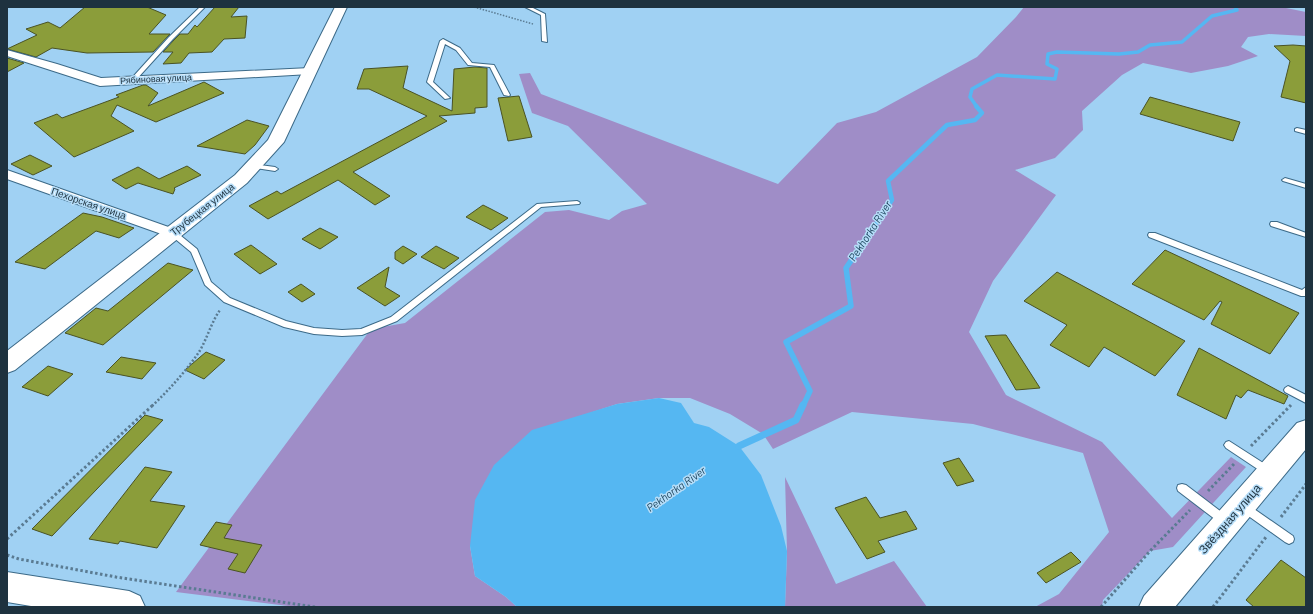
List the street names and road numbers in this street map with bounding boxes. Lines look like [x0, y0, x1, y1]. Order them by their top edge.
street label: Рябиновая улица [120, 71, 192, 86]
street label: Трубецкая улица [168, 180, 237, 238]
street label: Пехорская улица [50, 185, 129, 222]
street label: Звёздная улица [1195, 480, 1264, 557]

